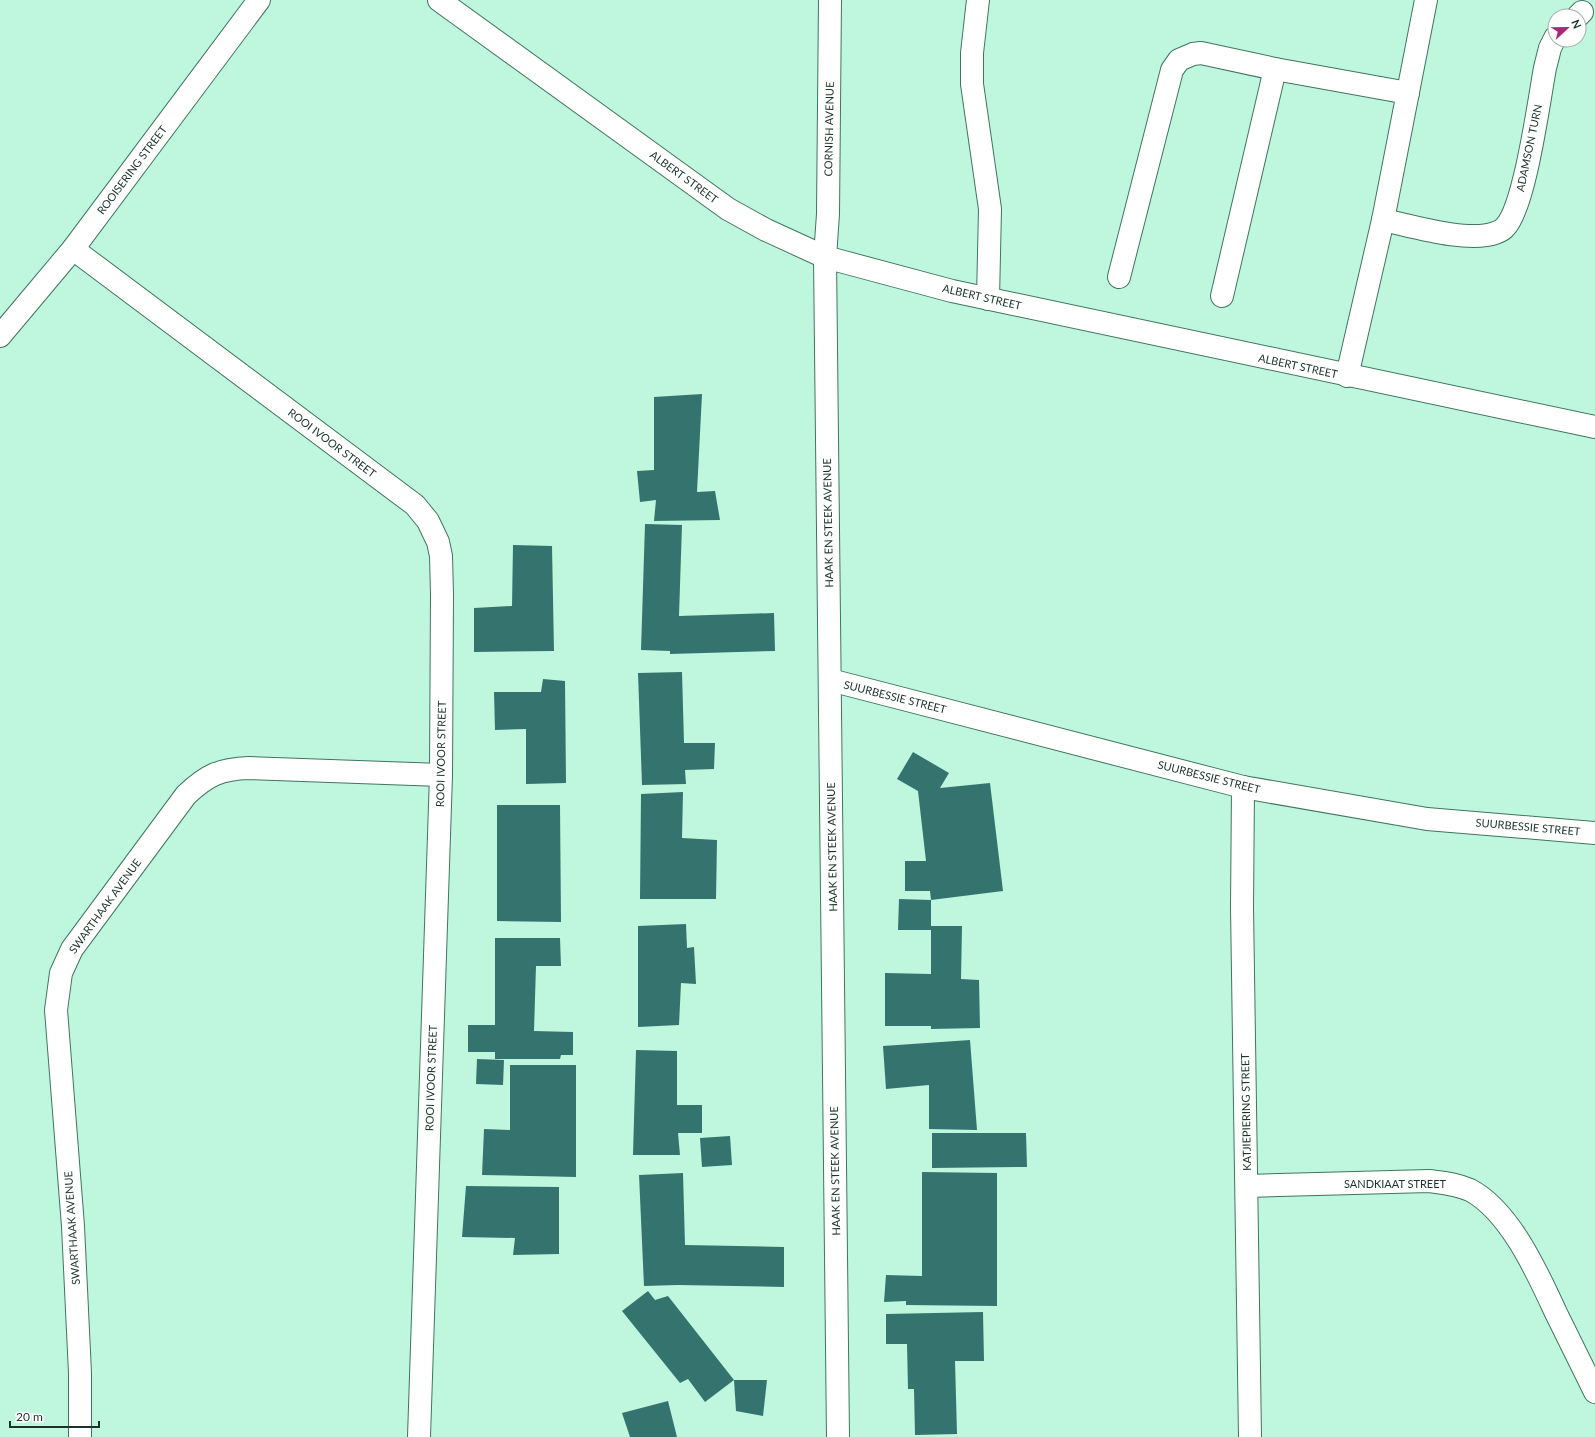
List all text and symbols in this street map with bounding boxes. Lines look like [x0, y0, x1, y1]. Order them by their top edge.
north arrow [1547, 8, 1587, 48]
text: N [1569, 18, 1584, 30]
street label: CORNISH AVENUE [821, 82, 836, 176]
street label: ADAMSON TURN [1513, 103, 1544, 193]
street label: ROOISERING STREET [94, 122, 169, 217]
street label: ALBERT STREET [648, 148, 721, 206]
street label: ALBERT STREET [941, 281, 1023, 312]
street label: ALBERT STREET [1257, 351, 1339, 380]
street label: ROOI IVOOR STREET [286, 405, 379, 480]
street label: HAAK EN STEEK AVENUE [820, 458, 835, 588]
street label: SUURBESSIE STREET [842, 677, 948, 716]
street label: ROOI IVOOR STREET [433, 700, 448, 807]
street label: SUURBESSIE STREET [1156, 757, 1262, 796]
street label: HAAK EN STEEK AVENUE [824, 782, 839, 912]
street label: SUURBESSIE STREET [1475, 815, 1582, 838]
street label: SWARTHAAK AVENUE [66, 856, 143, 956]
street label: ROOI IVOOR STREET [422, 1024, 439, 1131]
street label: KATJIEPIERING STREET [1238, 1053, 1253, 1171]
street label: HAAK EN STEEK AVENUE [827, 1106, 842, 1236]
street label: SWARTHAAK AVENUE [61, 1171, 82, 1285]
street label: SANDKIAAT STREET [1344, 1177, 1447, 1190]
scale bar [10, 1403, 99, 1429]
text: 20 m [16, 1409, 43, 1424]

